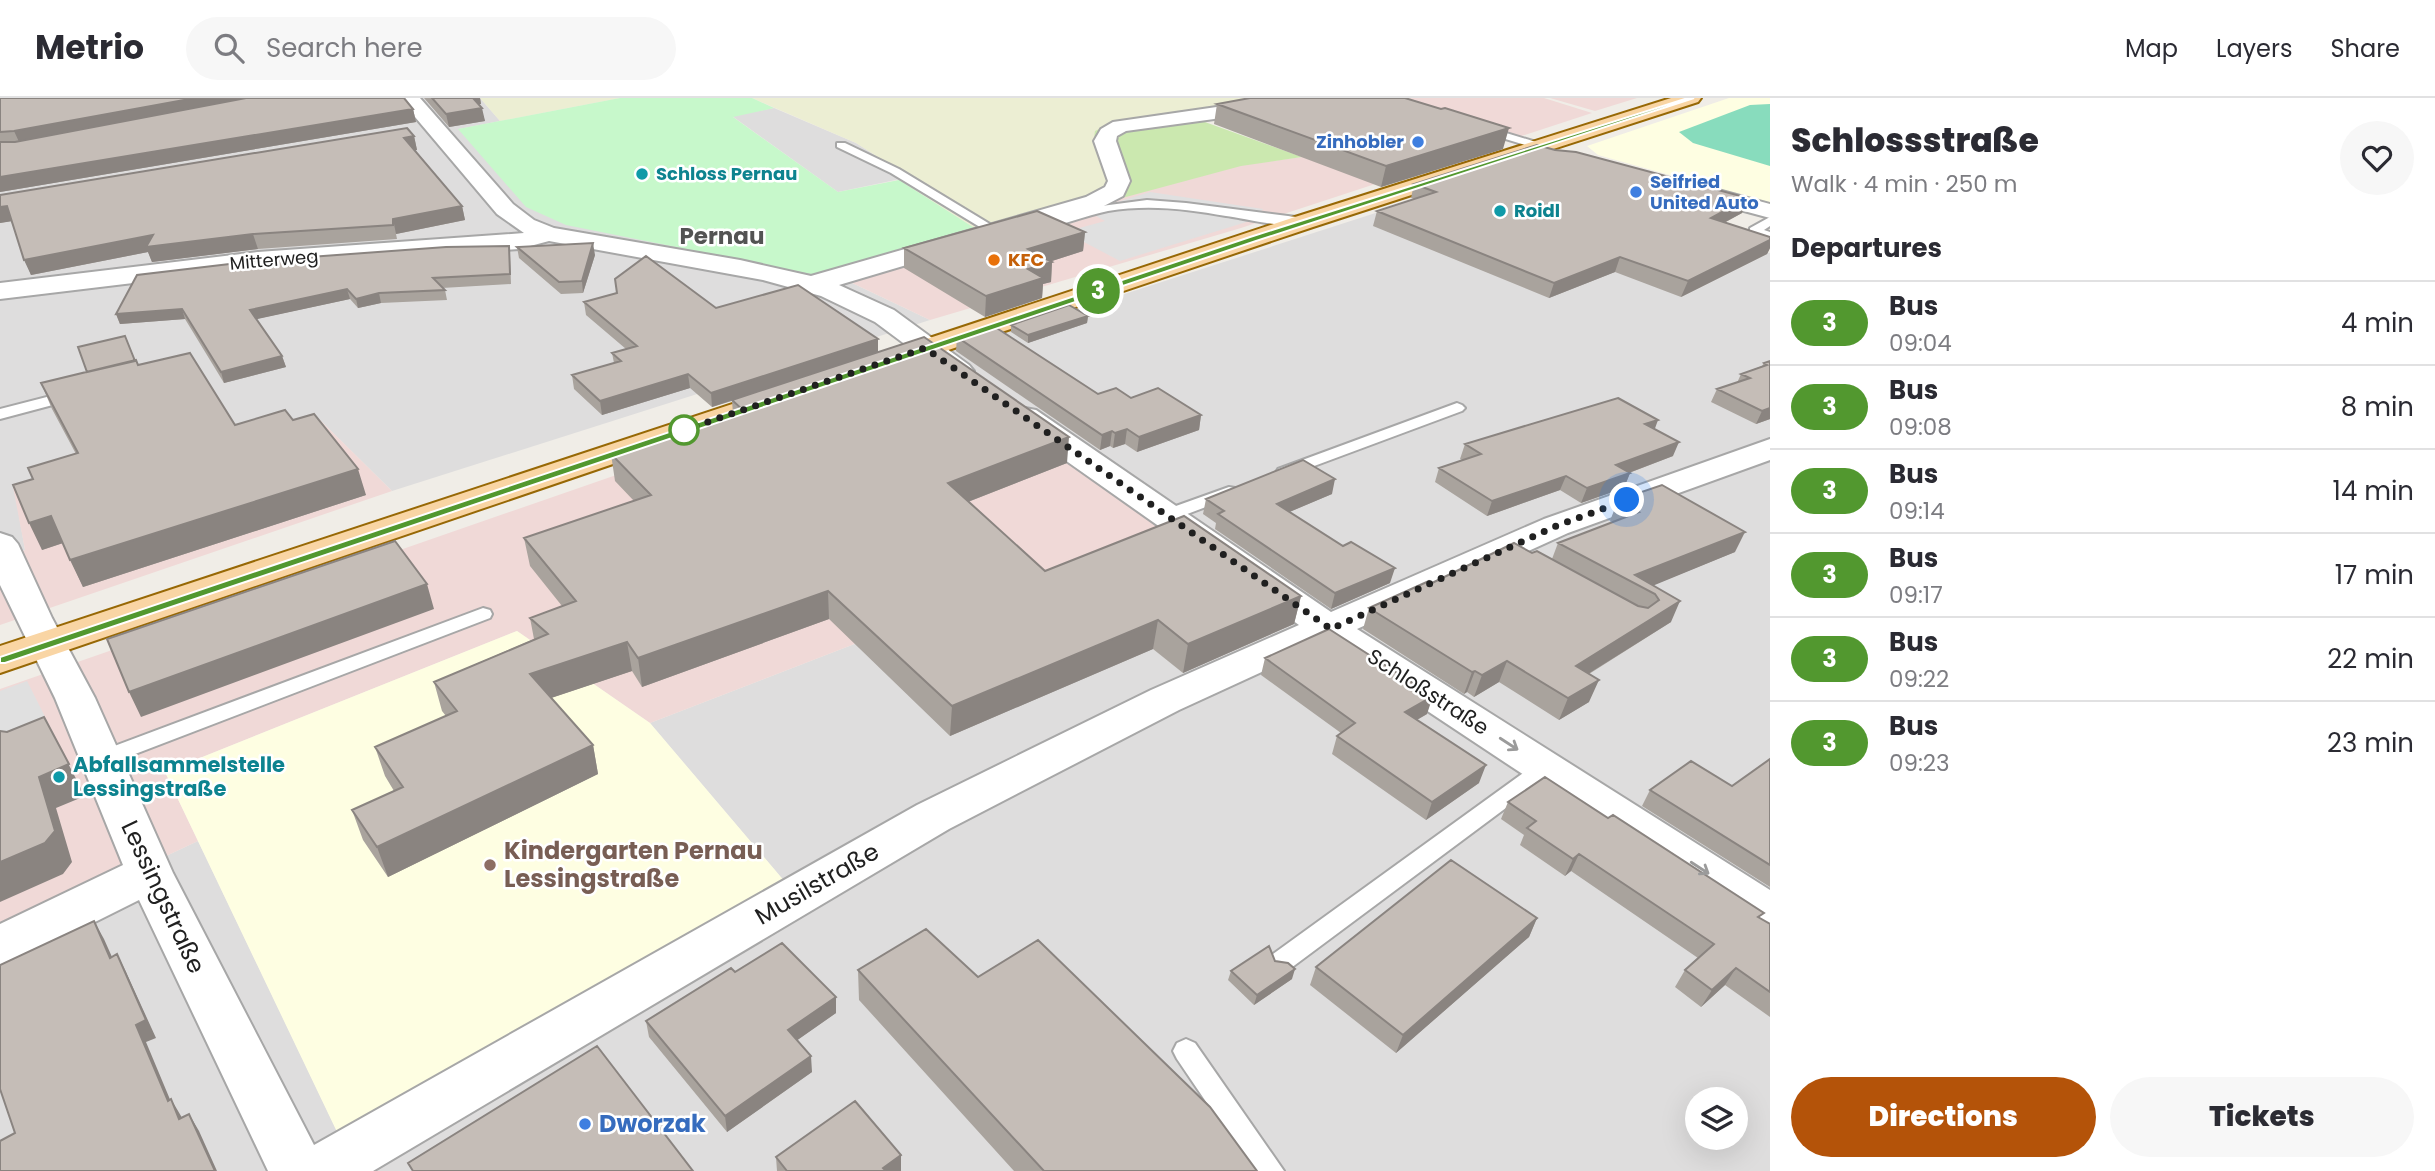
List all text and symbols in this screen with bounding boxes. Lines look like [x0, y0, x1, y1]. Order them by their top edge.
search box [186, 17, 676, 80]
text: Metrio [35, 24, 144, 71]
icon: search [210, 29, 248, 67]
text: Search here [266, 30, 423, 66]
text: Map [2125, 32, 2178, 65]
text: Layers [2216, 32, 2292, 65]
text: Share [2330, 32, 2400, 65]
text: Schlossstraße [1791, 117, 2039, 164]
button: heart [2340, 121, 2414, 195]
place label: Zinhobler [1316, 129, 1404, 154]
marker: Zinhobler [1410, 134, 1426, 150]
place label: Schloss Pernau [656, 161, 797, 186]
marker: Schloss Pernau [634, 166, 650, 182]
text: Walk · 4 min · 250 m [1791, 168, 2017, 200]
place label: Seifried United Auto [1650, 169, 1759, 215]
marker: Seifried United Auto [1628, 184, 1644, 200]
place label: Roidl [1514, 198, 1560, 223]
marker: Roidl [1492, 203, 1508, 219]
district label: Pernau [680, 220, 765, 252]
text: Departures [1791, 230, 1942, 266]
street label: Mitterweg [229, 243, 319, 276]
place label: KFC [1008, 247, 1044, 272]
marker: KFC [986, 252, 1002, 268]
line badge: 3 [1075, 268, 1121, 314]
text: 3 [1091, 274, 1105, 307]
text: Bus [1889, 288, 1938, 324]
text: 4 min [2341, 305, 2414, 341]
text: 3 [1822, 306, 1837, 339]
text: 09:04 [1889, 327, 1952, 359]
text: Bus [1889, 372, 1938, 408]
text: 8 min [2341, 389, 2414, 425]
text: 3 [1822, 390, 1837, 423]
text: 09:08 [1889, 411, 1952, 443]
unlabelled marker [669, 415, 699, 445]
text: Bus [1889, 456, 1938, 492]
text: 14 min [2333, 473, 2414, 509]
text: 3 [1822, 474, 1837, 507]
your location [1609, 482, 1644, 517]
text: 09:14 [1889, 495, 1945, 527]
text: Bus [1889, 540, 1938, 576]
text: 17 min [2335, 557, 2414, 593]
text: 3 [1822, 558, 1837, 591]
text: 09:17 [1889, 579, 1943, 611]
text: Bus [1889, 624, 1938, 660]
street label: Schloßstraße [1362, 641, 1495, 742]
text: 22 min [2327, 641, 2414, 677]
text: 3 [1822, 642, 1837, 675]
text: 09:22 [1889, 663, 1949, 695]
text: Bus [1889, 708, 1938, 744]
text: 23 min [2327, 725, 2414, 761]
text: 3 [1822, 726, 1837, 759]
one-way arrow [1498, 738, 1518, 752]
text: 09:23 [1889, 747, 1950, 779]
place label: Abfallsammelstelle Lessingstraße [73, 750, 285, 803]
marker: Abfallsammelstelle Lessingstraße [51, 769, 67, 785]
street label: Lessingstraße [114, 815, 213, 979]
place label: Kindergarten Pernau Lessingstraße [504, 834, 763, 895]
street label: Musilstraße [749, 835, 885, 932]
marker: Kindergarten Pernau Lessingstraße [482, 857, 498, 873]
one-way arrow [1689, 862, 1709, 876]
button: Directions [1791, 1077, 2096, 1157]
button: Tickets [2110, 1077, 2414, 1157]
map controls [1685, 1087, 1748, 1150]
button: layers [1685, 1087, 1748, 1150]
place label: Dworzak [599, 1107, 706, 1140]
marker: Dworzak [577, 1116, 593, 1132]

